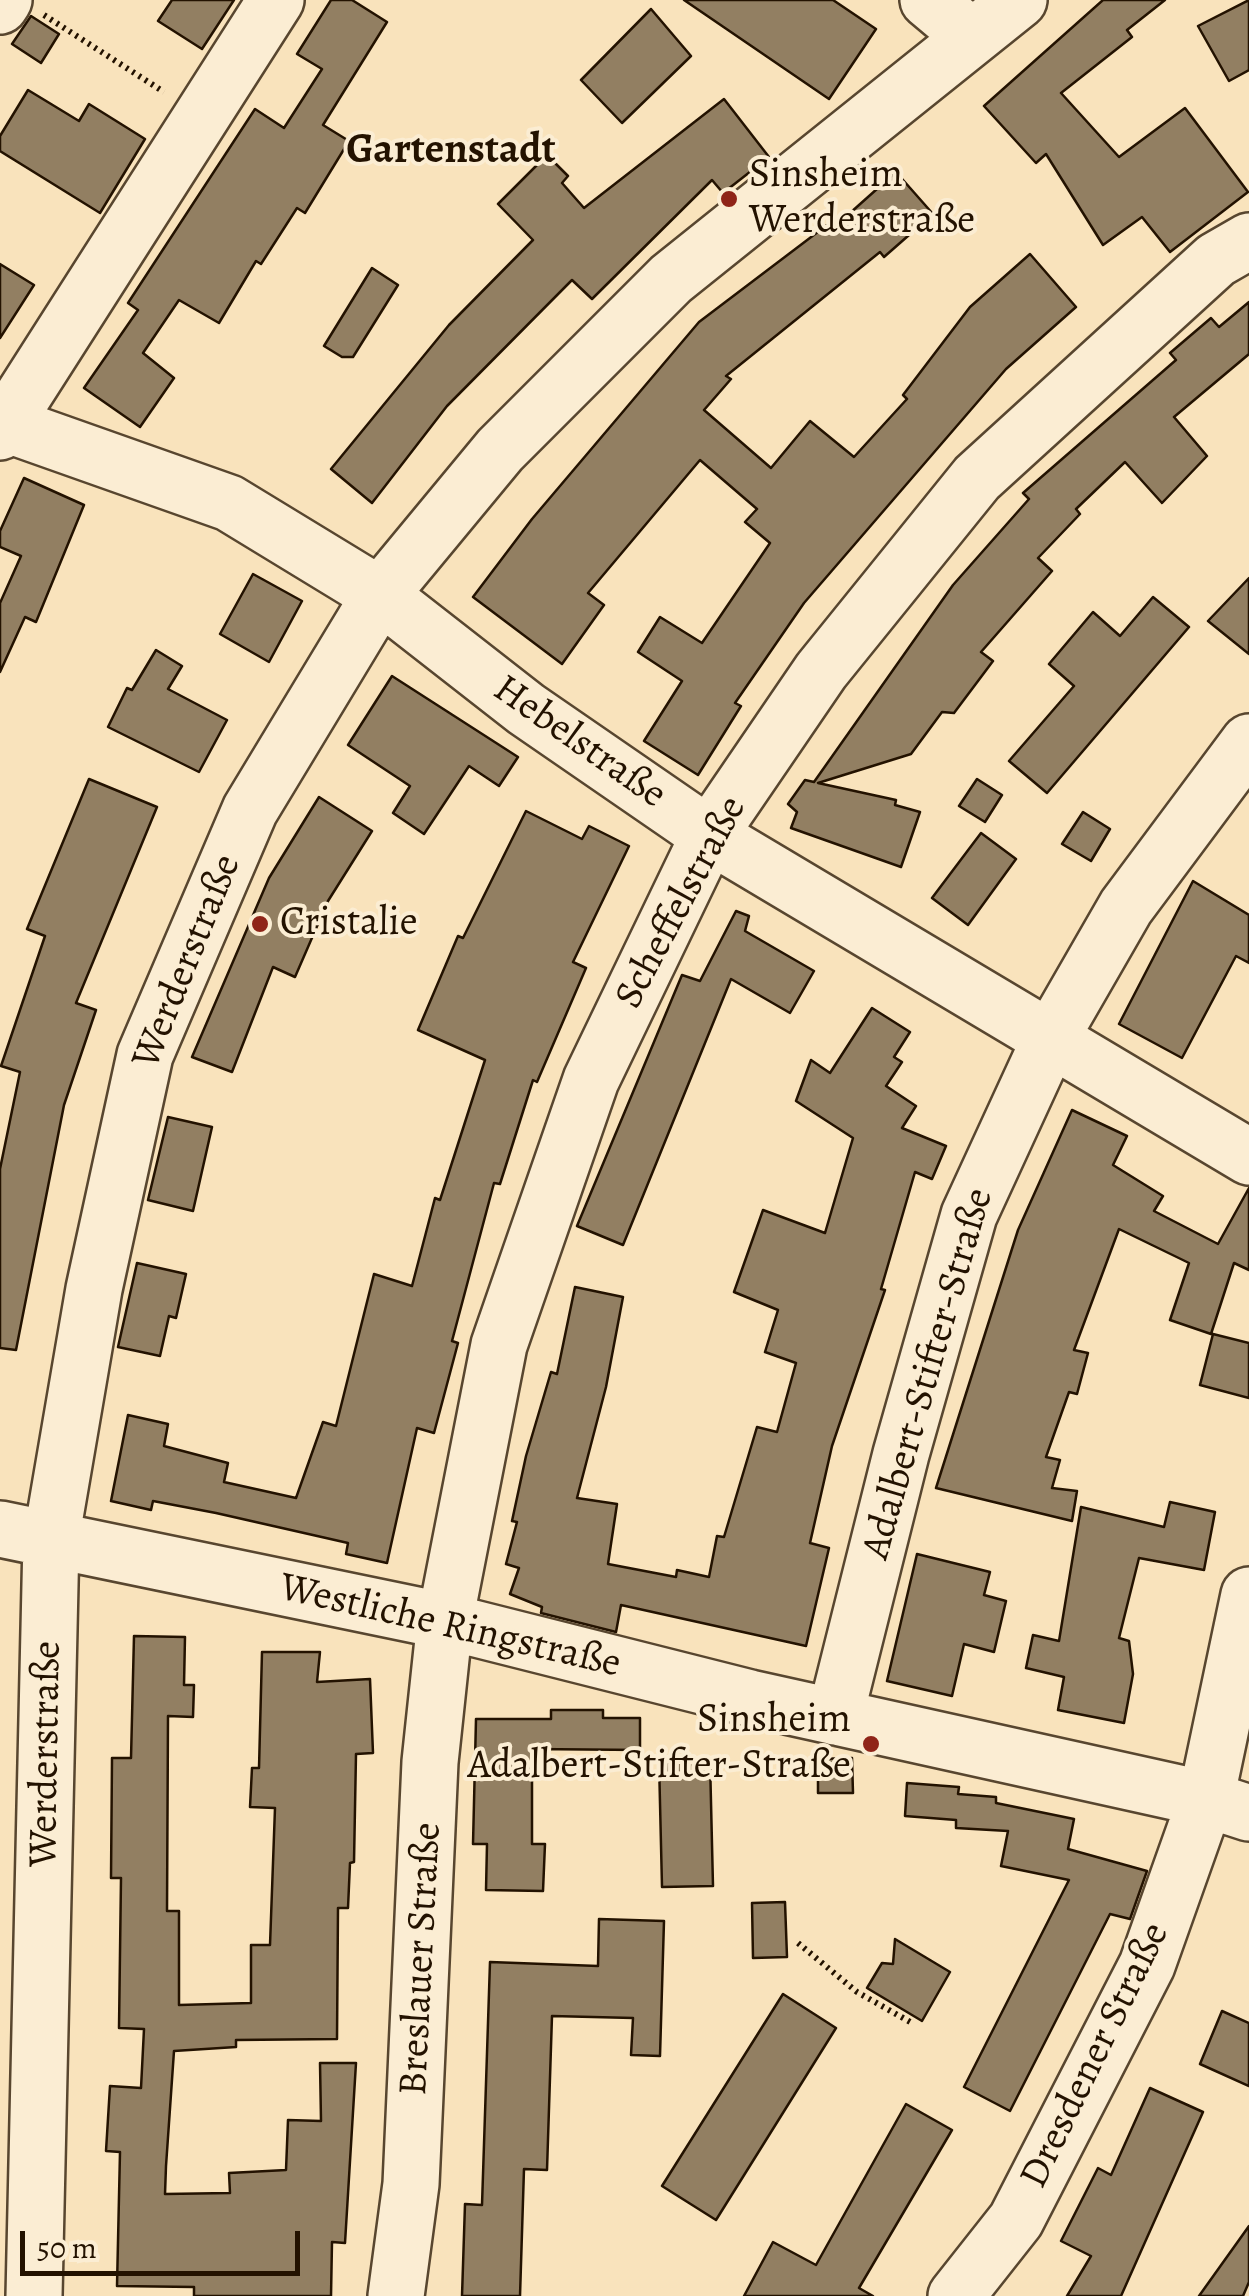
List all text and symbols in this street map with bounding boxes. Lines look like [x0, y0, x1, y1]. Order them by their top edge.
district label: Gartenstadt [346, 127, 556, 177]
place label: Sinsheim Werderstraße [749, 152, 975, 246]
marker: Sinsheim Werderstraße [718, 188, 740, 210]
street label: Hebelstraße [483, 666, 675, 820]
street label: Scheffelstraße [606, 789, 758, 1017]
street label: Werderstraße [123, 848, 253, 1076]
place label: Cristalie [280, 900, 418, 948]
marker: Cristalie [249, 913, 271, 935]
street label: Adalbert-Stifter-Straße [853, 1183, 1005, 1565]
street label: Westliche Ringstraße [275, 1564, 625, 1690]
street label: Werderstraße [21, 1640, 73, 1868]
place label: Sinsheim Adalbert-Stifter-Straße [468, 1697, 851, 1791]
marker: Sinsheim Adalbert-Stifter-Straße [860, 1733, 882, 1755]
street label: Breslauer Straße [391, 1821, 453, 2097]
street label: Dresdener Straße [1011, 1916, 1181, 2196]
scale bar [25, 2211, 305, 2273]
text: 50 m [37, 2228, 97, 2268]

